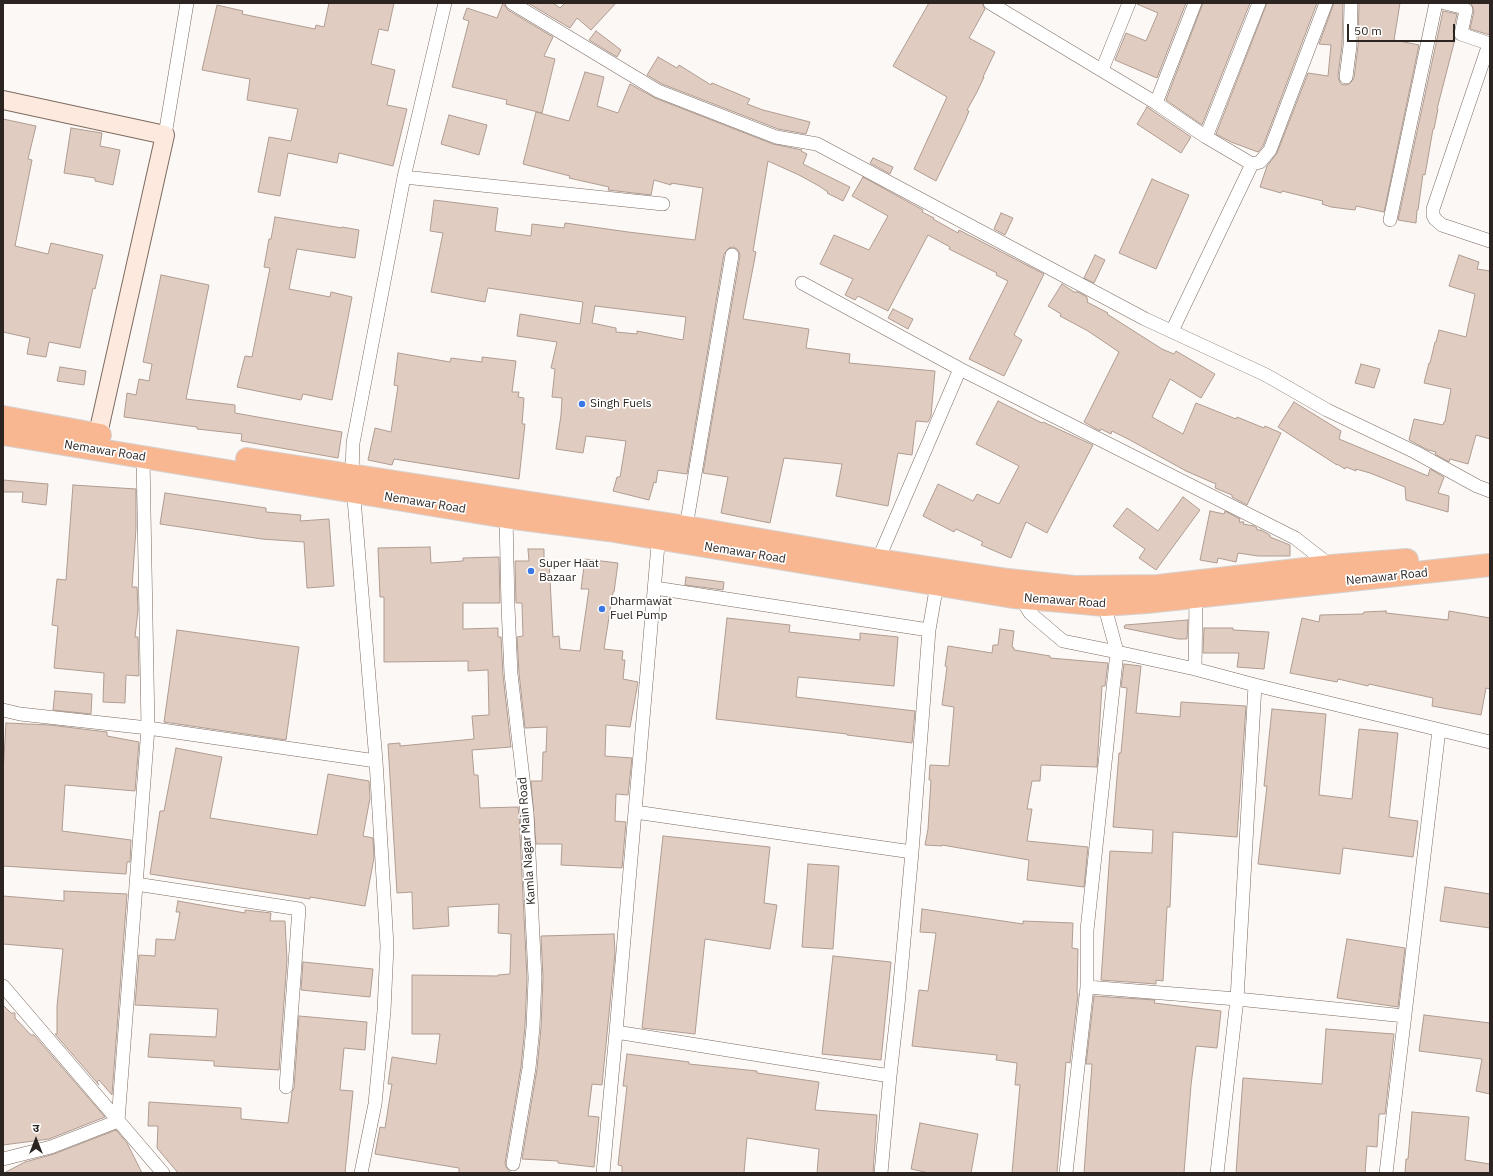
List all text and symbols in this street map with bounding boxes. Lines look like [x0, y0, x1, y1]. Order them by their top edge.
scale bar [1349, 16, 1457, 42]
text: 50 m [1354, 23, 1382, 38]
place label: Singh Fuels [590, 397, 652, 411]
marker: Singh Fuels [577, 399, 587, 409]
street label: Nemawar Road [63, 437, 147, 465]
street label: Nemawar Road [383, 489, 467, 517]
street label: Nemawar Road [703, 539, 787, 567]
place label: Super Haat Bazaar [539, 557, 599, 585]
marker: Super Haat Bazaar [526, 566, 536, 576]
street label: Nemawar Road [1345, 566, 1429, 588]
street label: Nemawar Road [1023, 591, 1107, 611]
place label: Dharmawat Fuel Pump [610, 595, 672, 623]
marker: Dharmawat Fuel Pump [597, 604, 607, 614]
street label: Kamla Nagar Main Road [515, 777, 539, 905]
north arrow [16, 1120, 56, 1160]
text: उ [33, 1121, 39, 1135]

